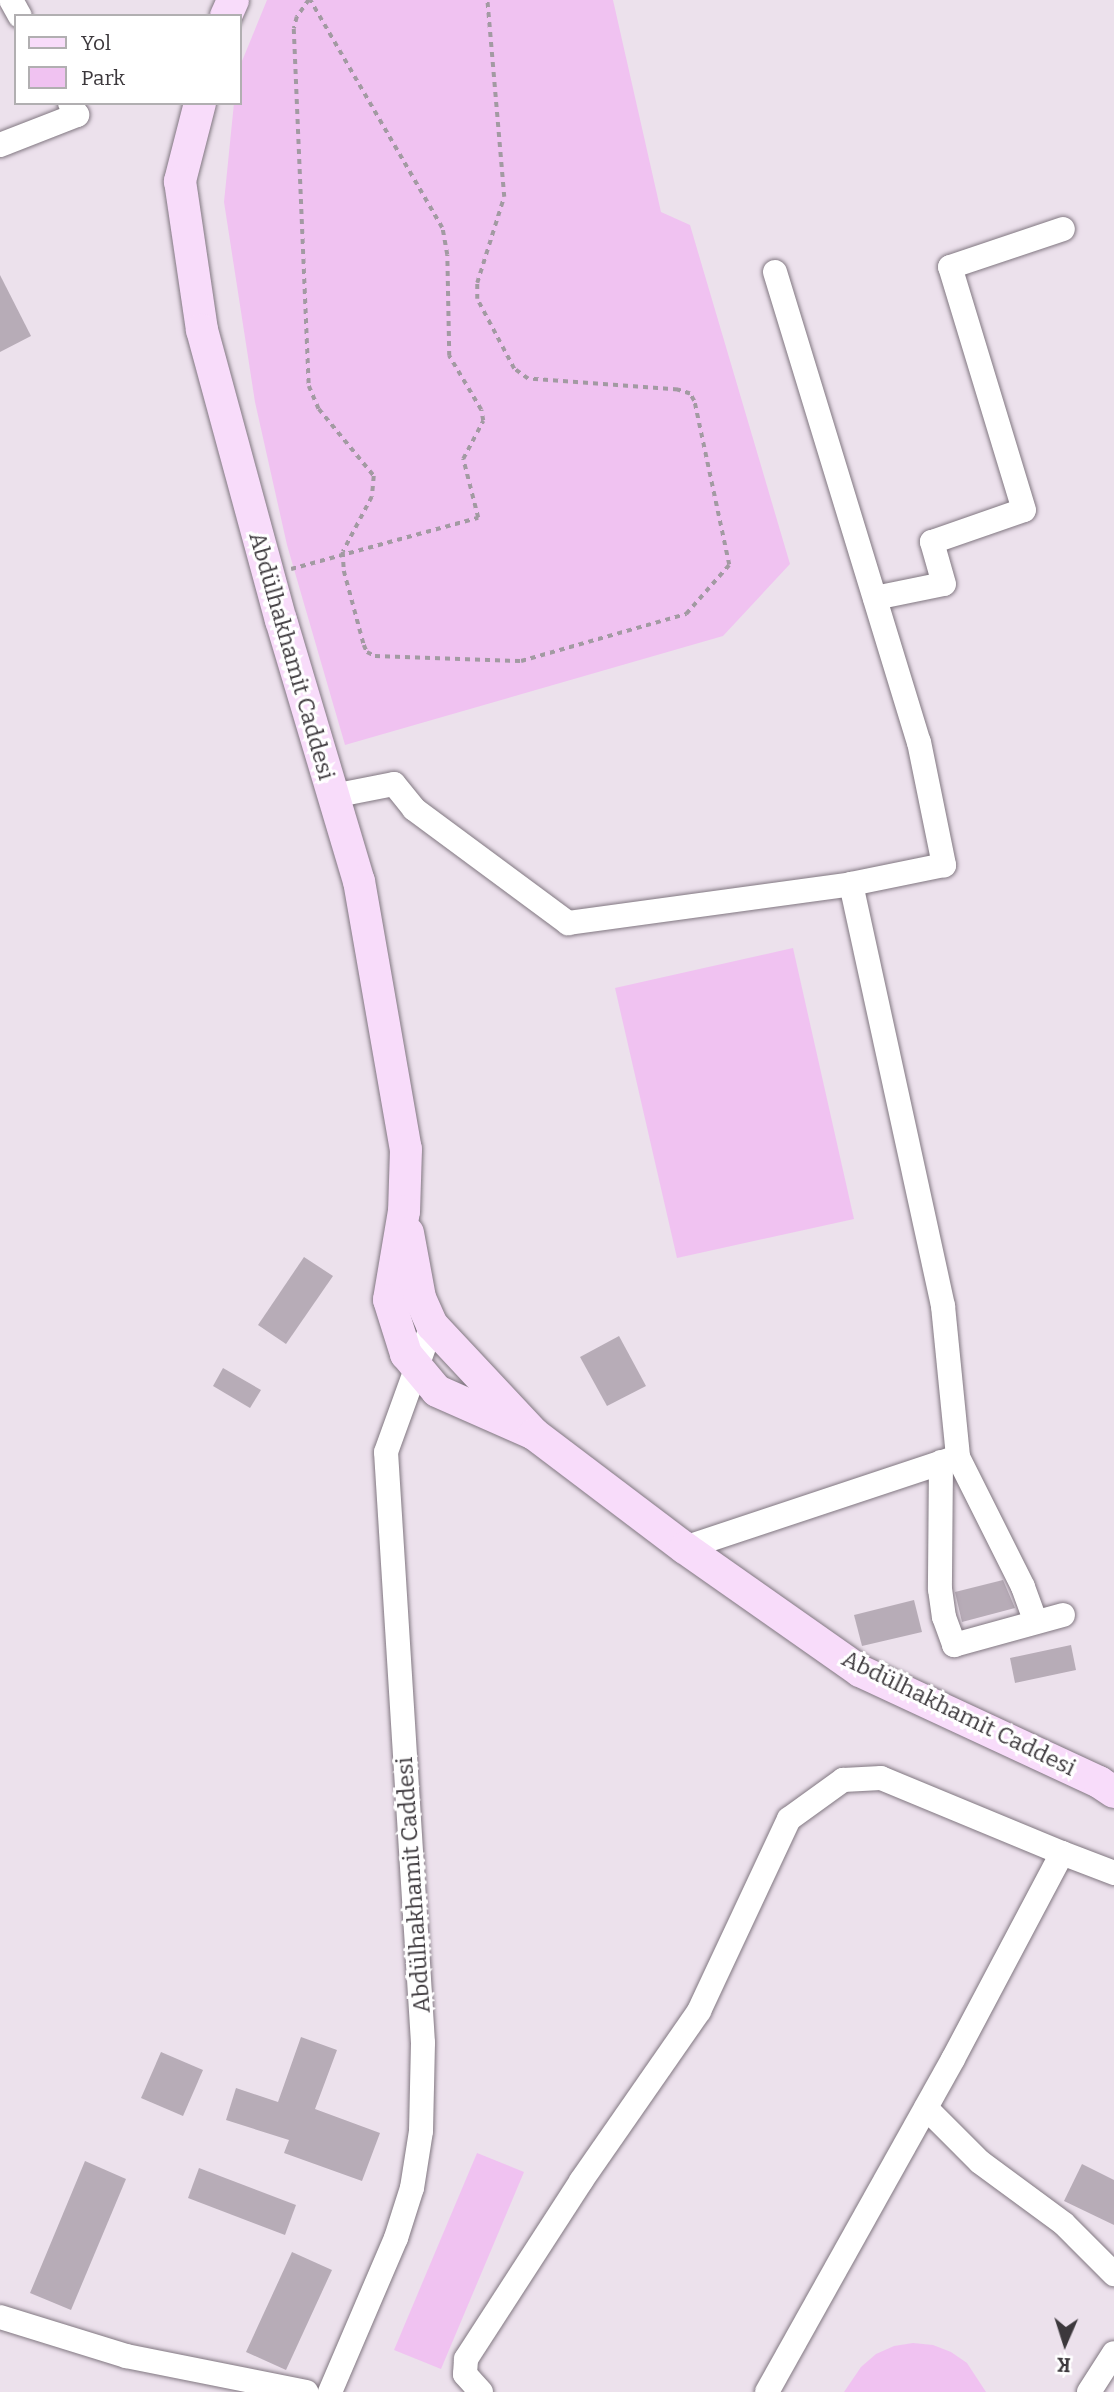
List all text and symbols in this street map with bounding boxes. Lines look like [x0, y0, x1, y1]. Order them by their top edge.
legend [14, 14, 242, 105]
text: Yol [81, 30, 111, 56]
text: Park [81, 65, 125, 91]
street label: Abdülhakhamit Caddesi [243, 529, 341, 783]
street label: Abdülhakhamit Caddesi [838, 1644, 1080, 1782]
street label: Abdülhakhamit Caddesi [390, 1756, 436, 2014]
north arrow [1030, 2308, 1100, 2378]
text: K [1056, 2353, 1071, 2376]

